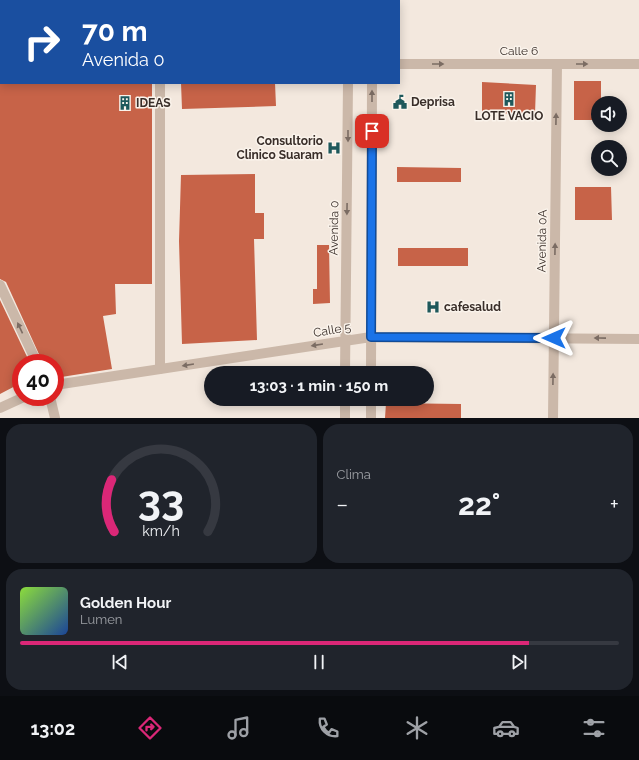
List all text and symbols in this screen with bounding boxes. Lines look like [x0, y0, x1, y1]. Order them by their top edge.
text: 70 m [82, 15, 148, 48]
icon: right [16, 16, 68, 68]
street label: Calle 6 [500, 44, 538, 58]
text: Avenida 0 [82, 49, 164, 70]
one-way arrow [432, 61, 445, 67]
one-way arrow [576, 61, 589, 67]
one-way arrow [369, 89, 375, 102]
building icon: LOTE VACIO [501, 91, 517, 107]
public building icon: Deprisa [392, 94, 408, 110]
building icon: IDEAS [117, 95, 133, 111]
place label: Deprisa [411, 95, 455, 109]
place label: IDEAS [136, 96, 171, 110]
map controls [591, 96, 627, 176]
button: sound [591, 96, 627, 132]
place label: LOTE VACIO [475, 109, 543, 123]
one-way arrow [553, 112, 559, 125]
pin [355, 114, 389, 148]
icon: arrive [361, 120, 383, 142]
one-way arrow [345, 130, 351, 143]
place label: Consultorio Clinico Suaram [236, 134, 323, 162]
hospital icon: Consultorio Clinico Suaram [326, 140, 342, 156]
button: search [591, 140, 627, 176]
street label: Avenida 0 [327, 200, 341, 256]
one-way arrow [344, 203, 350, 216]
street label: Avenida 0A [534, 209, 550, 273]
one-way arrow [552, 242, 558, 255]
hospital icon: cafesalud [425, 299, 441, 315]
place label: cafesalud [444, 300, 501, 314]
position arrow [533, 317, 575, 359]
street label: Calle 5 [312, 320, 352, 340]
one-way arrow [17, 322, 23, 333]
one-way arrow [593, 335, 606, 341]
one-way arrow [311, 342, 323, 348]
speed limit sign: 40 [12, 354, 64, 406]
one-way arrow [182, 362, 194, 368]
one-way arrow [550, 372, 556, 385]
text: 13:03 · 1 min · 150 m [250, 377, 388, 395]
text: Clima [337, 467, 371, 482]
text: 33 [138, 475, 184, 524]
text: 22° [458, 487, 500, 522]
text: − [337, 491, 348, 517]
text: + [610, 491, 619, 517]
text: km/h [142, 522, 180, 538]
text: Golden Hour [80, 594, 171, 612]
text: Lumen [80, 612, 122, 627]
icon: previous [109, 651, 131, 673]
icon: pause [308, 651, 330, 673]
icon: next [508, 651, 530, 673]
icon: directions [136, 714, 164, 742]
icon: music [225, 714, 253, 742]
icon: phone [314, 714, 342, 742]
icon: climate [403, 714, 431, 742]
icon: car [492, 714, 520, 742]
icon: filters [580, 714, 608, 742]
text: 13:02 [30, 718, 75, 739]

